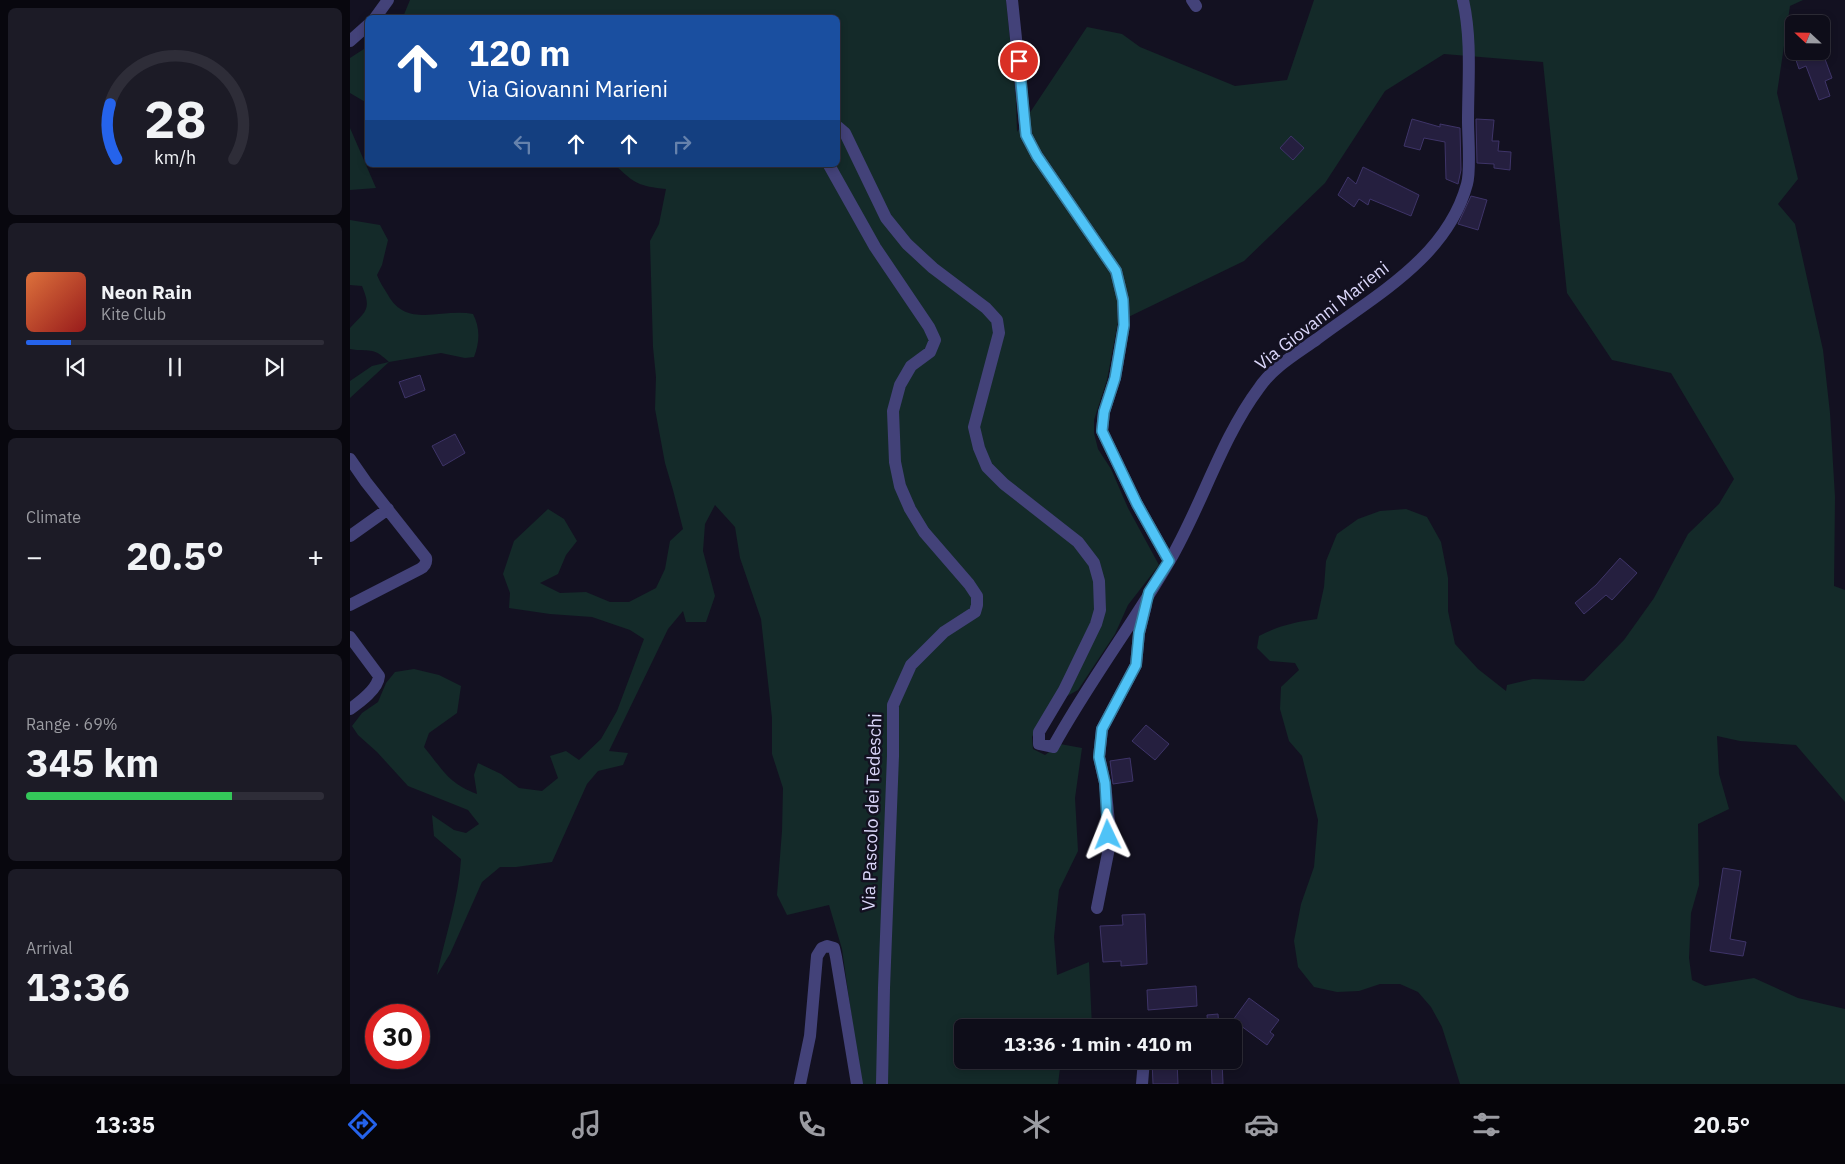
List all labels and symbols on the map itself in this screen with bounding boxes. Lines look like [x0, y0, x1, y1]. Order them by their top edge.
north arrow [1785, 15, 1830, 60]
pin [998, 40, 1040, 82]
street label: Via Giovanni Marieni [1250, 256, 1393, 375]
street label: Via Pascolo dei Tedeschi [857, 713, 886, 911]
position arrow [1081, 808, 1133, 860]
speed limit sign: 30 [365, 1004, 430, 1069]

